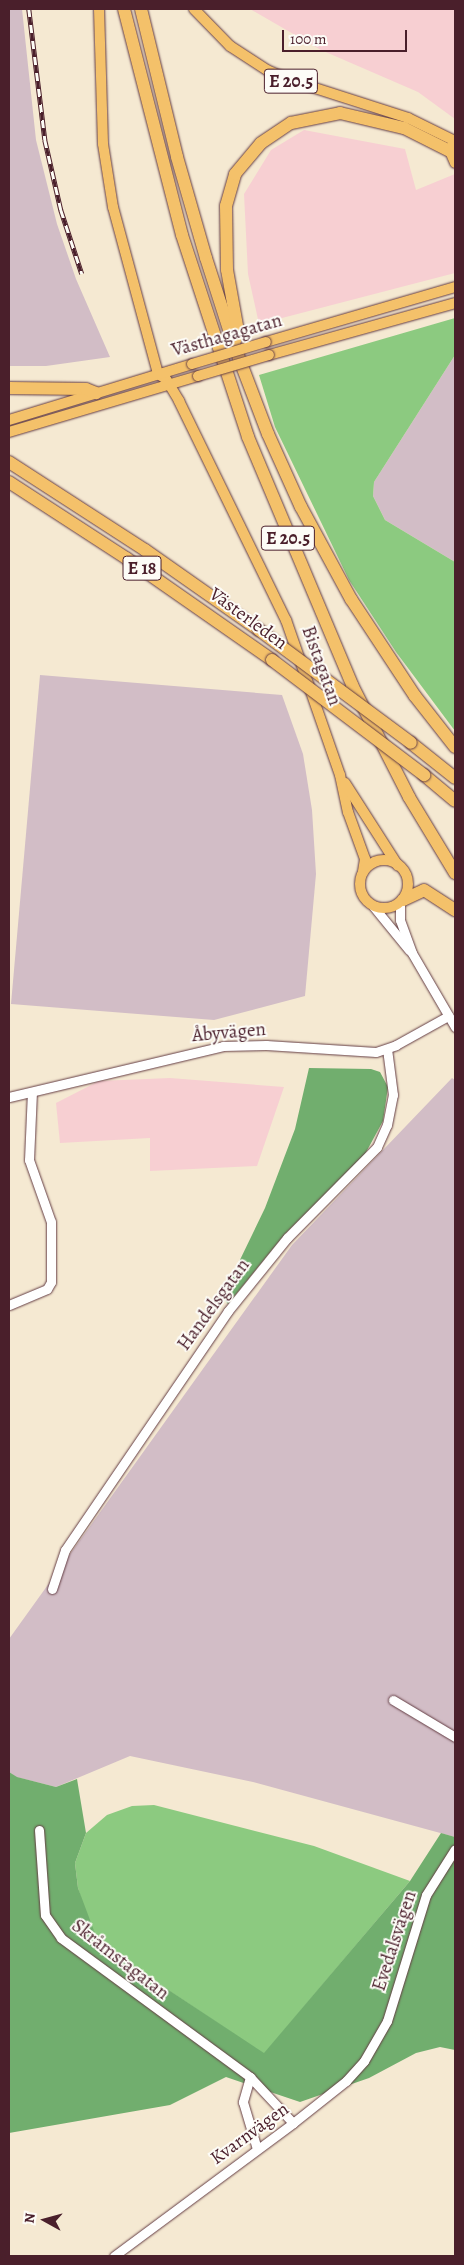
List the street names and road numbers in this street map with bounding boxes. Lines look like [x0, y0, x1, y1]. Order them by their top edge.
road number: E 20.5 [264, 66, 318, 96]
street label: Västhagagatan [169, 309, 285, 363]
road number: E 20.5 [260, 522, 316, 554]
road number: E 18 [122, 552, 162, 584]
street label: Västerleden [205, 583, 291, 655]
street label: Bistagatan [296, 623, 346, 709]
street label: Åbyvägen [191, 1018, 267, 1048]
street label: Handelsgatan [173, 1255, 255, 1355]
street label: Evedalsvägen [368, 1888, 422, 1994]
street label: Skråmstagatan [67, 1915, 173, 2005]
street label: Kvarnvägen [206, 2098, 294, 2170]

